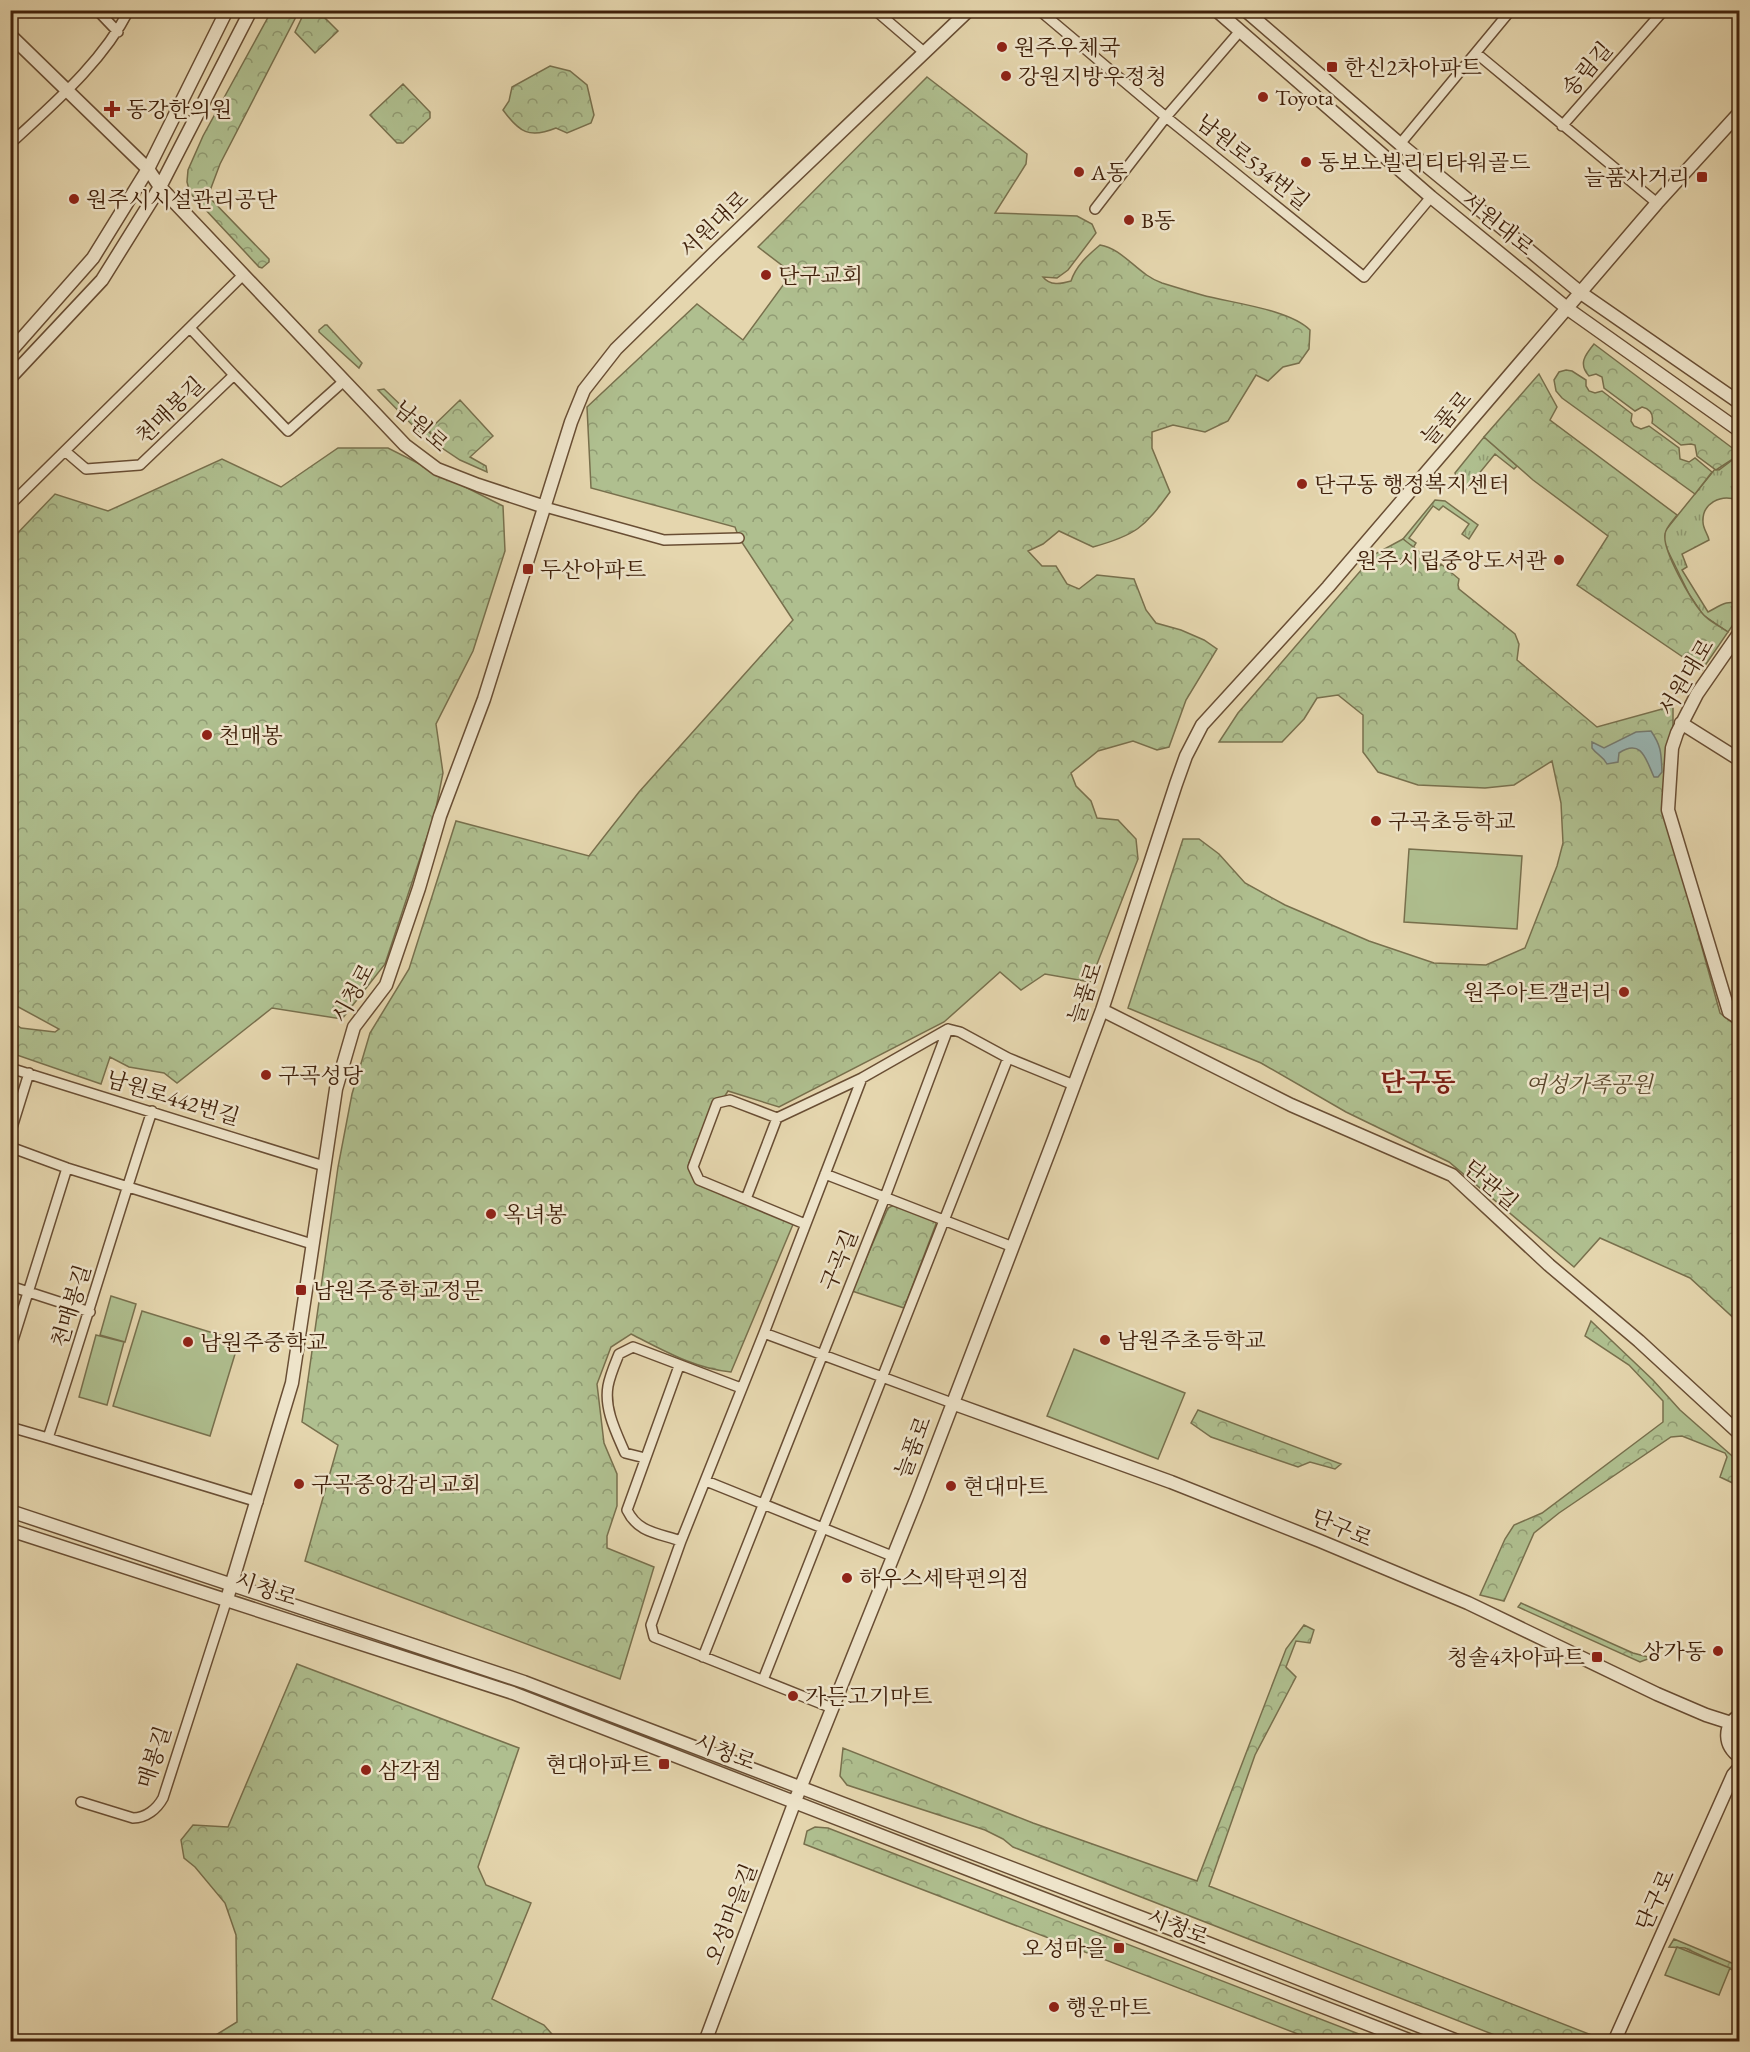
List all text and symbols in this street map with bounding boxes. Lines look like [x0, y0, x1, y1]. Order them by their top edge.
place label: 원주우체국 [1014, 33, 1120, 62]
street label: 송림길 [1555, 35, 1619, 103]
marker: 원주우체국 [995, 40, 1009, 54]
place label: 한신2차아파트 [1344, 53, 1482, 82]
marker: 한신2차아파트 [1325, 60, 1339, 74]
place label: 강원지방우정청 [1018, 62, 1167, 91]
marker: 강원지방우정청 [999, 69, 1013, 83]
place label: Toyota [1275, 83, 1334, 112]
marker: Toyota [1256, 90, 1270, 104]
place label: 동강한의원 [126, 95, 232, 124]
marker: 동강한의원 [103, 100, 121, 118]
street label: 남원로534번길 [1190, 107, 1316, 217]
place label: 동보노빌리티타워골드 [1318, 148, 1531, 177]
marker: 동보노빌리티타워골드 [1299, 155, 1313, 169]
place label: A동 [1090, 158, 1127, 187]
place label: 늘품사거리 [1584, 163, 1690, 192]
marker: A동 [1072, 165, 1086, 179]
marker: 늘품사거리 [1695, 170, 1709, 184]
street label: 서원대로 [673, 184, 755, 264]
place label: 원주시시설관리공단 [86, 185, 278, 214]
street label: 서원대로 [1456, 186, 1540, 262]
marker: 원주시시설관리공단 [67, 192, 81, 206]
place label: B동 [1141, 206, 1175, 235]
marker: B동 [1122, 213, 1136, 227]
place label: 단구교회 [778, 261, 863, 290]
marker: 단구교회 [759, 268, 773, 282]
street label: 천매봉길 [129, 370, 211, 450]
street label: 늘품로 [1414, 384, 1478, 452]
street label: 남원로 [388, 394, 454, 458]
place label: 단구동 행정복지센터 [1314, 470, 1510, 499]
marker: 단구동 행정복지센터 [1295, 477, 1309, 491]
place label: 원주시립중앙도서관 [1356, 546, 1548, 575]
marker: 원주시립중앙도서관 [1552, 553, 1566, 567]
place label: 두산아파트 [540, 555, 646, 584]
marker: 두산아파트 [521, 562, 535, 576]
street label: 서원대로 [1652, 633, 1720, 721]
place label: 천매봉 [219, 721, 283, 750]
marker: 천매봉 [200, 728, 214, 742]
place label: 구곡초등학교 [1388, 807, 1516, 836]
marker: 구곡초등학교 [1369, 814, 1383, 828]
street label: 시청로 [325, 958, 381, 1028]
street label: 늘품로 [1061, 958, 1109, 1028]
place label: 원주아트갤러리 [1463, 978, 1612, 1007]
marker: 원주아트갤러리 [1617, 985, 1631, 999]
place label: 구곡성당 [278, 1061, 364, 1090]
street label: 남원로442번길 [103, 1064, 243, 1132]
district label: 단구동 [1380, 1065, 1456, 1099]
marker: 구곡성당 [259, 1068, 273, 1082]
park label: 여성가족공원 [1525, 1070, 1655, 1099]
street label: 단관길 [1457, 1153, 1525, 1217]
place label: 옥녀봉 [503, 1200, 567, 1229]
marker: 옥녀봉 [484, 1207, 498, 1221]
street label: 구곡길 [814, 1225, 864, 1295]
street label: 천매봉길 [45, 1261, 97, 1351]
place label: 남원주중학교정문 [313, 1276, 483, 1305]
marker: 남원주중학교정문 [294, 1283, 308, 1297]
place label: 남원주초등학교 [1117, 1326, 1266, 1355]
place label: 남원주중학교 [200, 1328, 328, 1357]
marker: 남원주초등학교 [1098, 1333, 1112, 1347]
marker: 남원주중학교 [181, 1335, 195, 1349]
street label: 늘품로 [888, 1412, 938, 1482]
place label: 구곡중앙감리교회 [311, 1470, 481, 1499]
place label: 현대마트 [963, 1472, 1048, 1501]
marker: 구곡중앙감리교회 [292, 1477, 306, 1491]
marker: 현대마트 [944, 1479, 958, 1493]
street label: 단구로 [1307, 1502, 1377, 1554]
place label: 하우스세탁편의점 [859, 1564, 1029, 1593]
street label: 시청로 [231, 1565, 301, 1613]
marker: 하우스세탁편의점 [840, 1571, 854, 1585]
place label: 상가동 [1642, 1637, 1706, 1666]
place label: 청솔4차아파트 [1447, 1643, 1585, 1672]
marker: 상가동 [1711, 1644, 1725, 1658]
marker: 청솔4차아파트 [1590, 1650, 1604, 1664]
place label: 가든고기마트 [805, 1682, 933, 1711]
marker: 가든고기마트 [786, 1689, 800, 1703]
street label: 매봉길 [130, 1722, 178, 1792]
street label: 시청로 [690, 1727, 760, 1777]
place label: 현대아파트 [546, 1750, 652, 1779]
place label: 삼각점 [378, 1756, 442, 1785]
marker: 현대아파트 [657, 1757, 671, 1771]
marker: 삼각점 [359, 1763, 373, 1777]
street label: 오성마을길 [698, 1859, 764, 1969]
street label: 단구로 [1629, 1865, 1681, 1935]
street label: 시청로 [1143, 1902, 1213, 1952]
place label: 오성마을 [1022, 1934, 1107, 1963]
marker: 오성마을 [1112, 1941, 1126, 1955]
place label: 행운마트 [1066, 1993, 1151, 2022]
marker: 행운마트 [1047, 2000, 1061, 2014]

